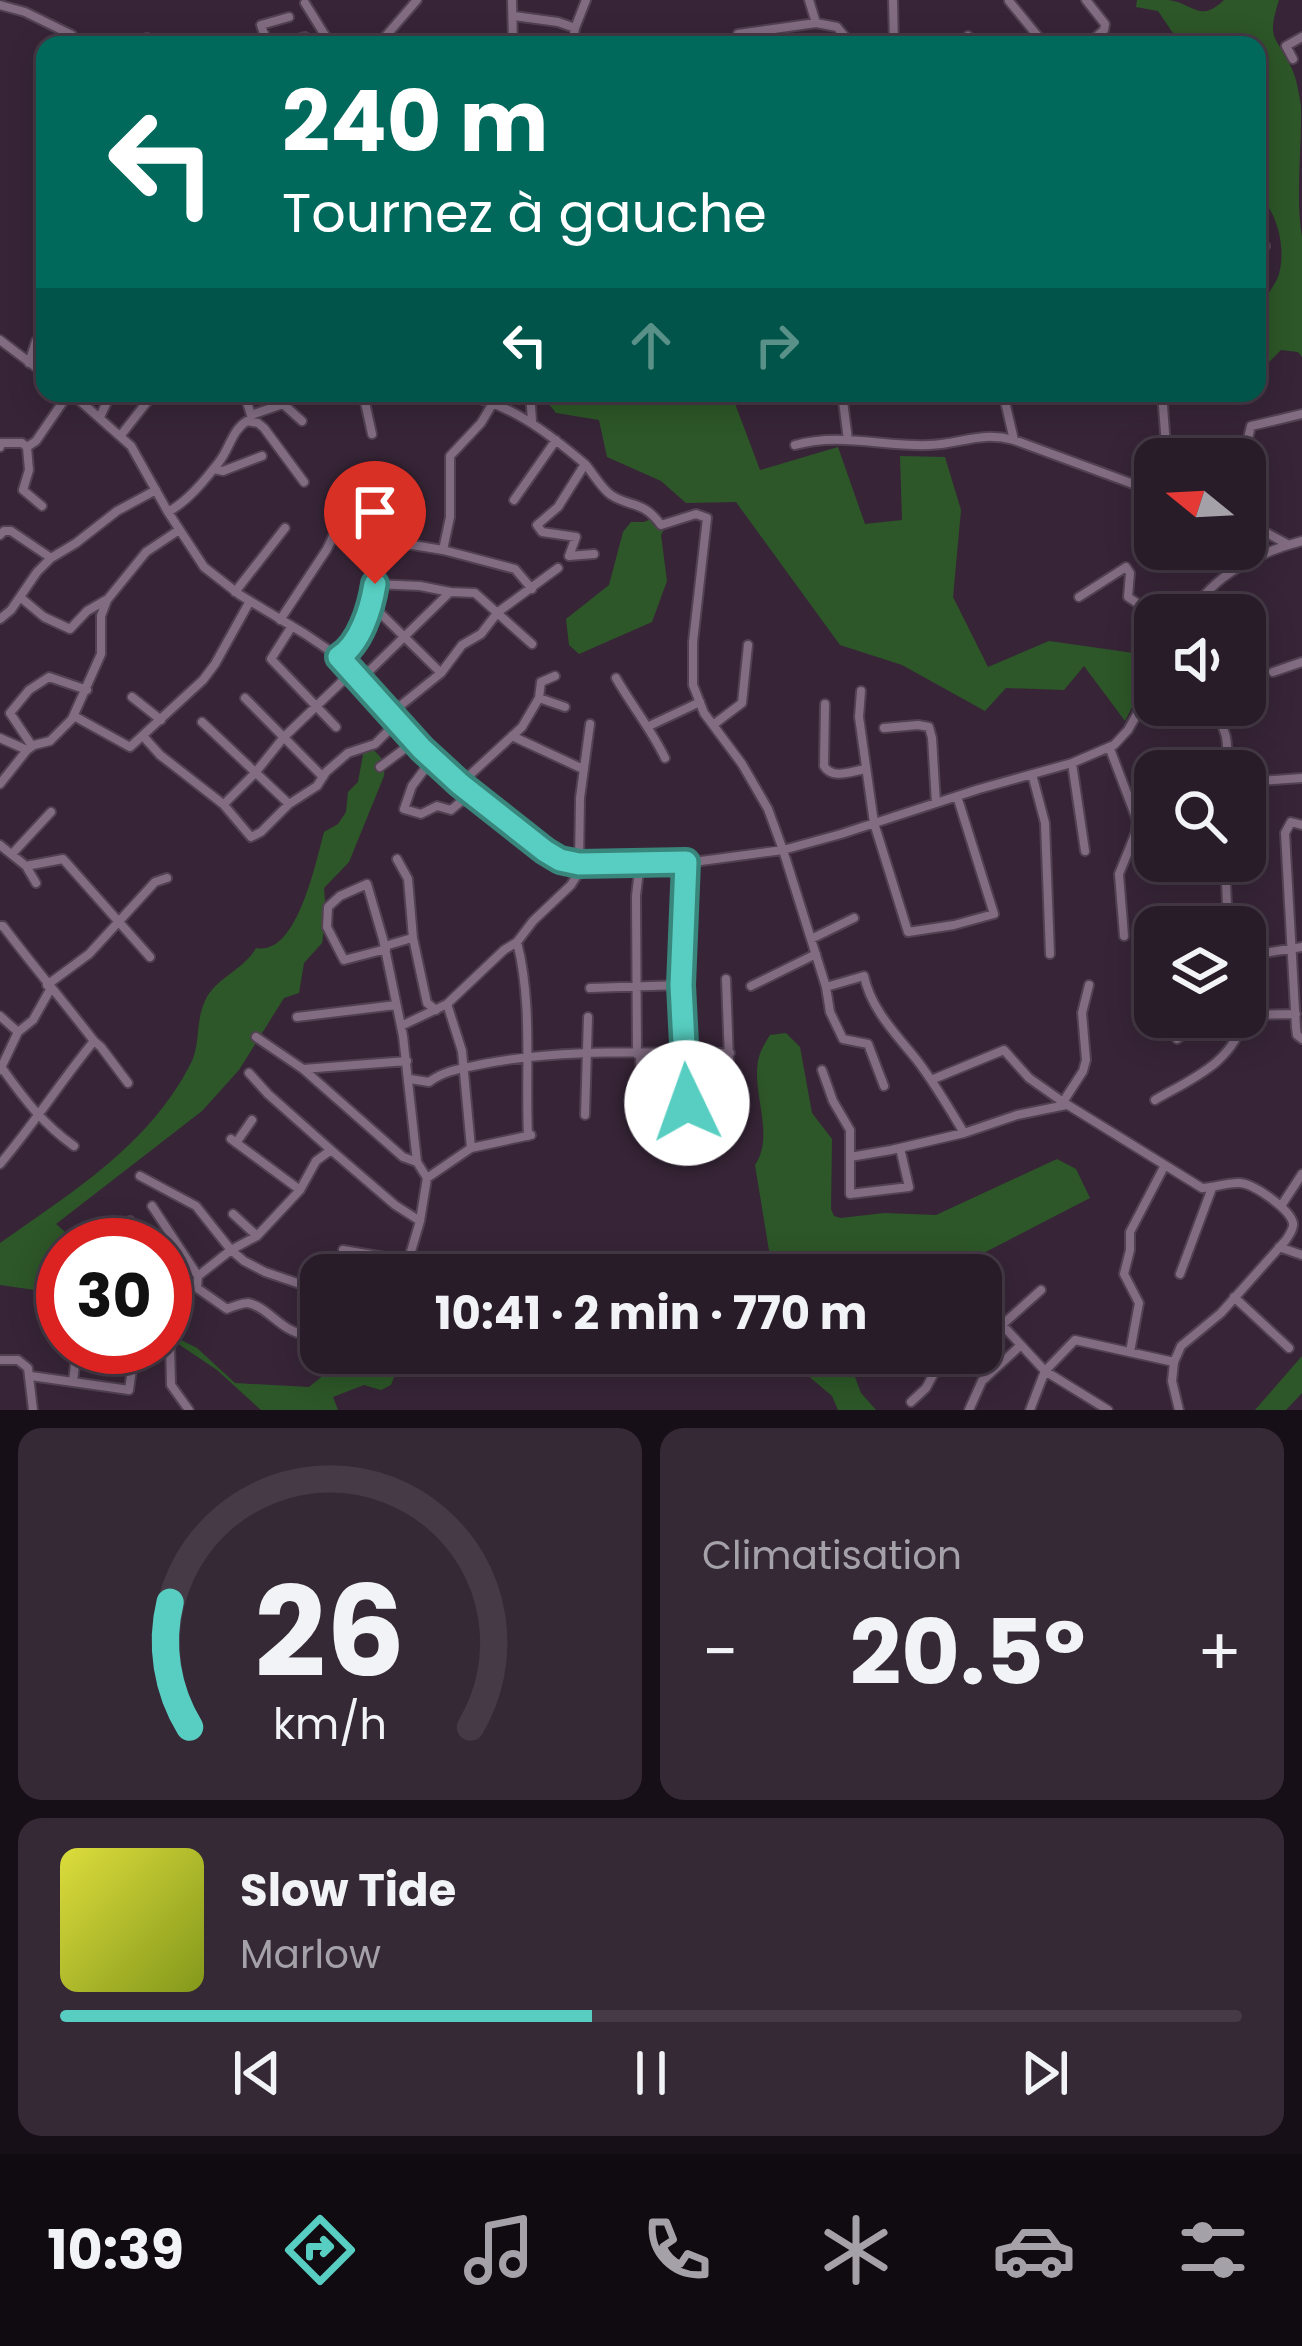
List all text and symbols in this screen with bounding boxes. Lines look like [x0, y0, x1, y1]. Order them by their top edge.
text: 240 m [282, 63, 548, 180]
icon: left [84, 84, 240, 240]
text: Tournez à gauche [282, 175, 767, 251]
icon: left [492, 312, 558, 378]
icon: ahead [618, 312, 684, 378]
icon: right [744, 312, 810, 378]
north arrow [1134, 438, 1266, 570]
map controls [1134, 438, 1266, 1038]
pin [324, 461, 426, 584]
icon: arrive [342, 479, 408, 545]
button: sound [1134, 594, 1266, 726]
button: search [1134, 750, 1266, 882]
button: layers [1134, 906, 1266, 1038]
position arrow [624, 1040, 750, 1166]
speed limit sign: 30 [36, 1218, 192, 1374]
text: 10:41 · 2 min · 770 m [435, 1282, 867, 1345]
text: Climatisation [702, 1528, 962, 1583]
text: 26 [255, 1545, 405, 1720]
text: 20.5° [850, 1589, 1085, 1716]
text: − [702, 1606, 738, 1698]
text: + [1197, 1606, 1242, 1698]
text: km/h [273, 1694, 387, 1754]
text: Slow Tide [240, 1859, 456, 1922]
text: Marlow [240, 1927, 381, 1982]
icon: previous [224, 2040, 290, 2106]
icon: pause [618, 2040, 684, 2106]
icon: next [1012, 2040, 1078, 2106]
icon: directions [278, 2208, 362, 2292]
icon: music [457, 2208, 541, 2292]
icon: phone [635, 2208, 719, 2292]
icon: climate [814, 2208, 898, 2292]
icon: car [992, 2208, 1076, 2292]
icon: filters [1171, 2208, 1255, 2292]
text: 10:39 [47, 2212, 184, 2288]

